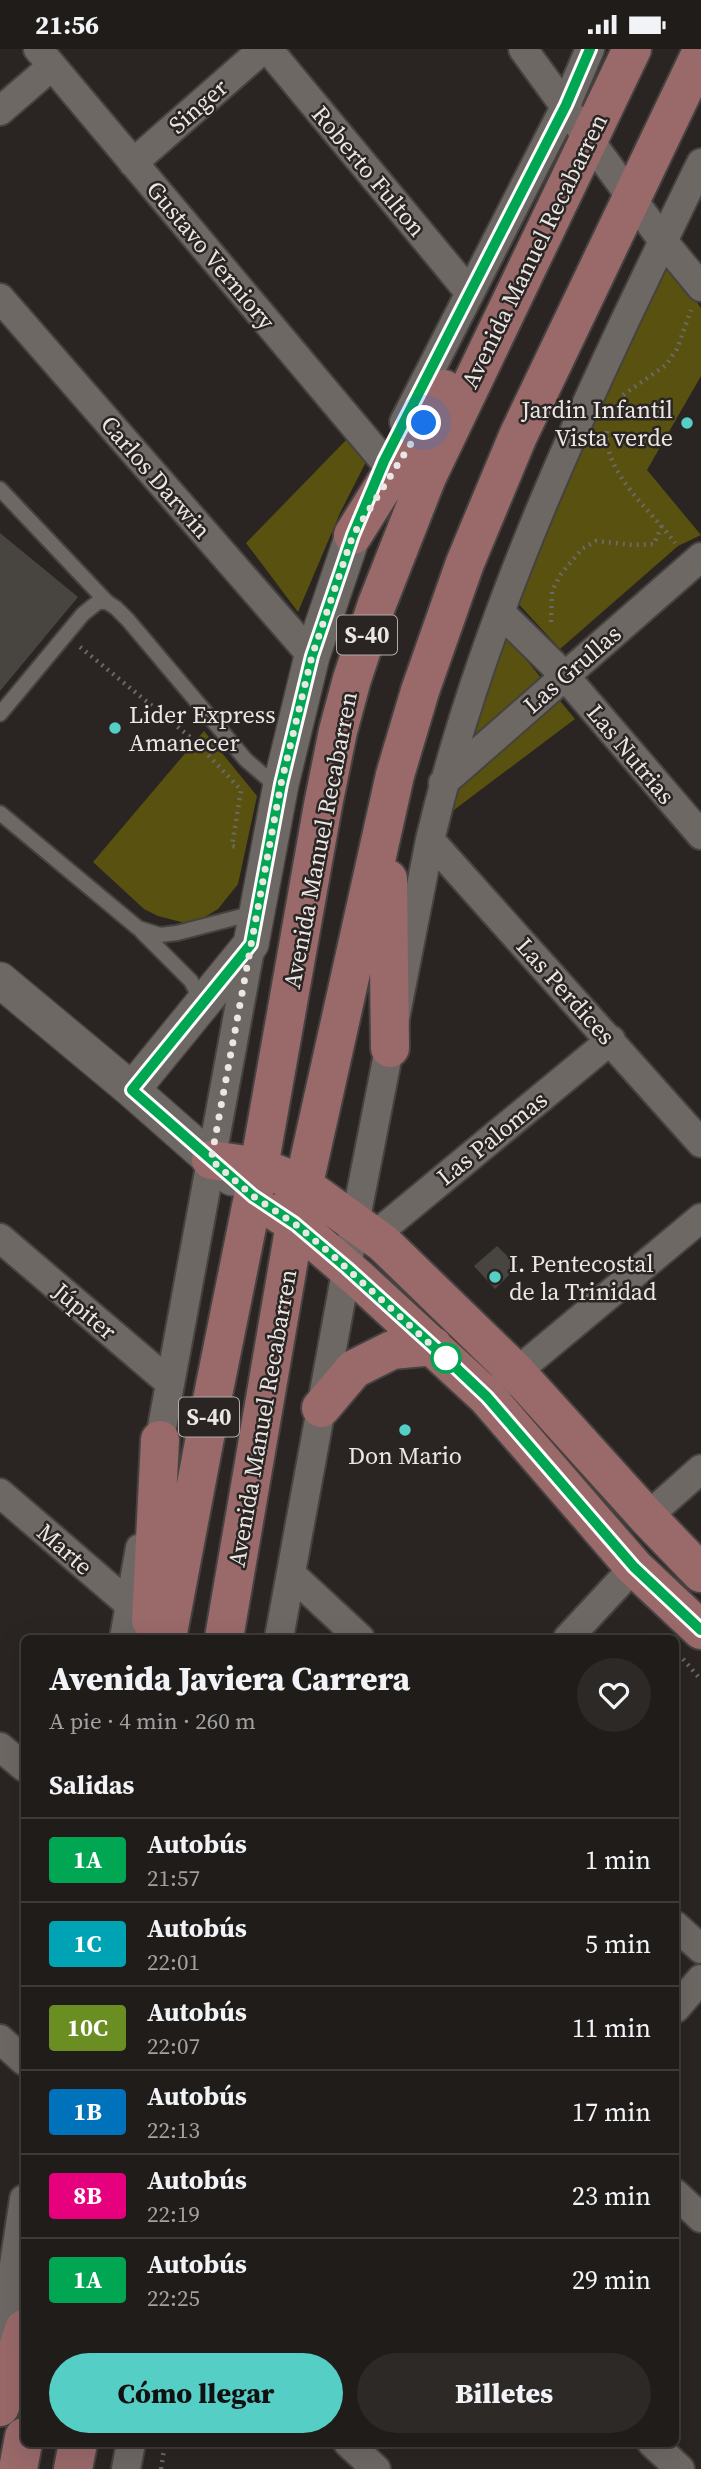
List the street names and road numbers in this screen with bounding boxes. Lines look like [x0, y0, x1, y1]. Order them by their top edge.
street label: Singer [161, 71, 235, 141]
street label: Roberto Fulton [304, 98, 434, 244]
street label: Avenida Manuel Recabarren [453, 108, 615, 394]
street label: Gustavo Verniory [139, 174, 283, 337]
street label: Carlos Darwin [93, 408, 219, 546]
road number: S-40 [337, 615, 397, 655]
street label: Las Grullas [516, 617, 628, 721]
street label: Avenida Manuel Recabarren [275, 689, 365, 991]
street label: Las Nutrias [579, 697, 683, 811]
street label: Las Perdices [509, 930, 623, 1052]
street label: Las Palomas [430, 1083, 554, 1193]
street label: Avenida Manuel Recabarren [220, 1267, 304, 1569]
street label: Júpiter [46, 1274, 124, 1347]
road number: S-40 [179, 1397, 239, 1436]
street label: Marte [30, 1516, 100, 1582]

